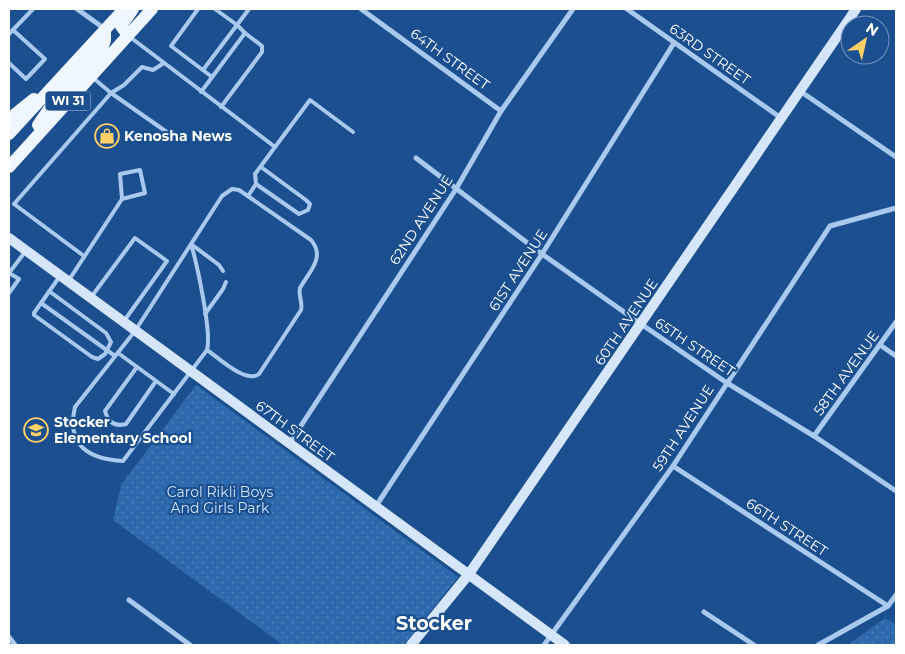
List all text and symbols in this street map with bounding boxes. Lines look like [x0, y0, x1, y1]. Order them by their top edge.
north arrow [840, 15, 890, 65]
street label: 63RD STREET [666, 19, 754, 89]
text: N [863, 19, 882, 40]
street label: 64TH STREET [407, 24, 493, 94]
road number: WI 31 [46, 92, 90, 110]
shop icon: Kenosha News [94, 123, 120, 149]
place label: Kenosha News [124, 127, 233, 145]
street label: 62ND AVENUE [385, 172, 457, 268]
street label: 61ST AVENUE [485, 226, 551, 314]
street label: 60TH AVENUE [590, 275, 662, 369]
street label: 65TH STREET [652, 314, 738, 380]
street label: 58TH AVENUE [809, 327, 883, 419]
street label: 59TH AVENUE [648, 381, 718, 475]
street label: 67TH STREET [252, 396, 338, 466]
place label: Stocker Elementary School [54, 413, 192, 447]
school or university icon: Stocker Elementary School [23, 417, 49, 443]
park label: Carol Rikli Boys And Girls Park [167, 483, 273, 517]
street label: 66TH STREET [743, 494, 831, 560]
district label: Stocker [396, 612, 472, 635]

